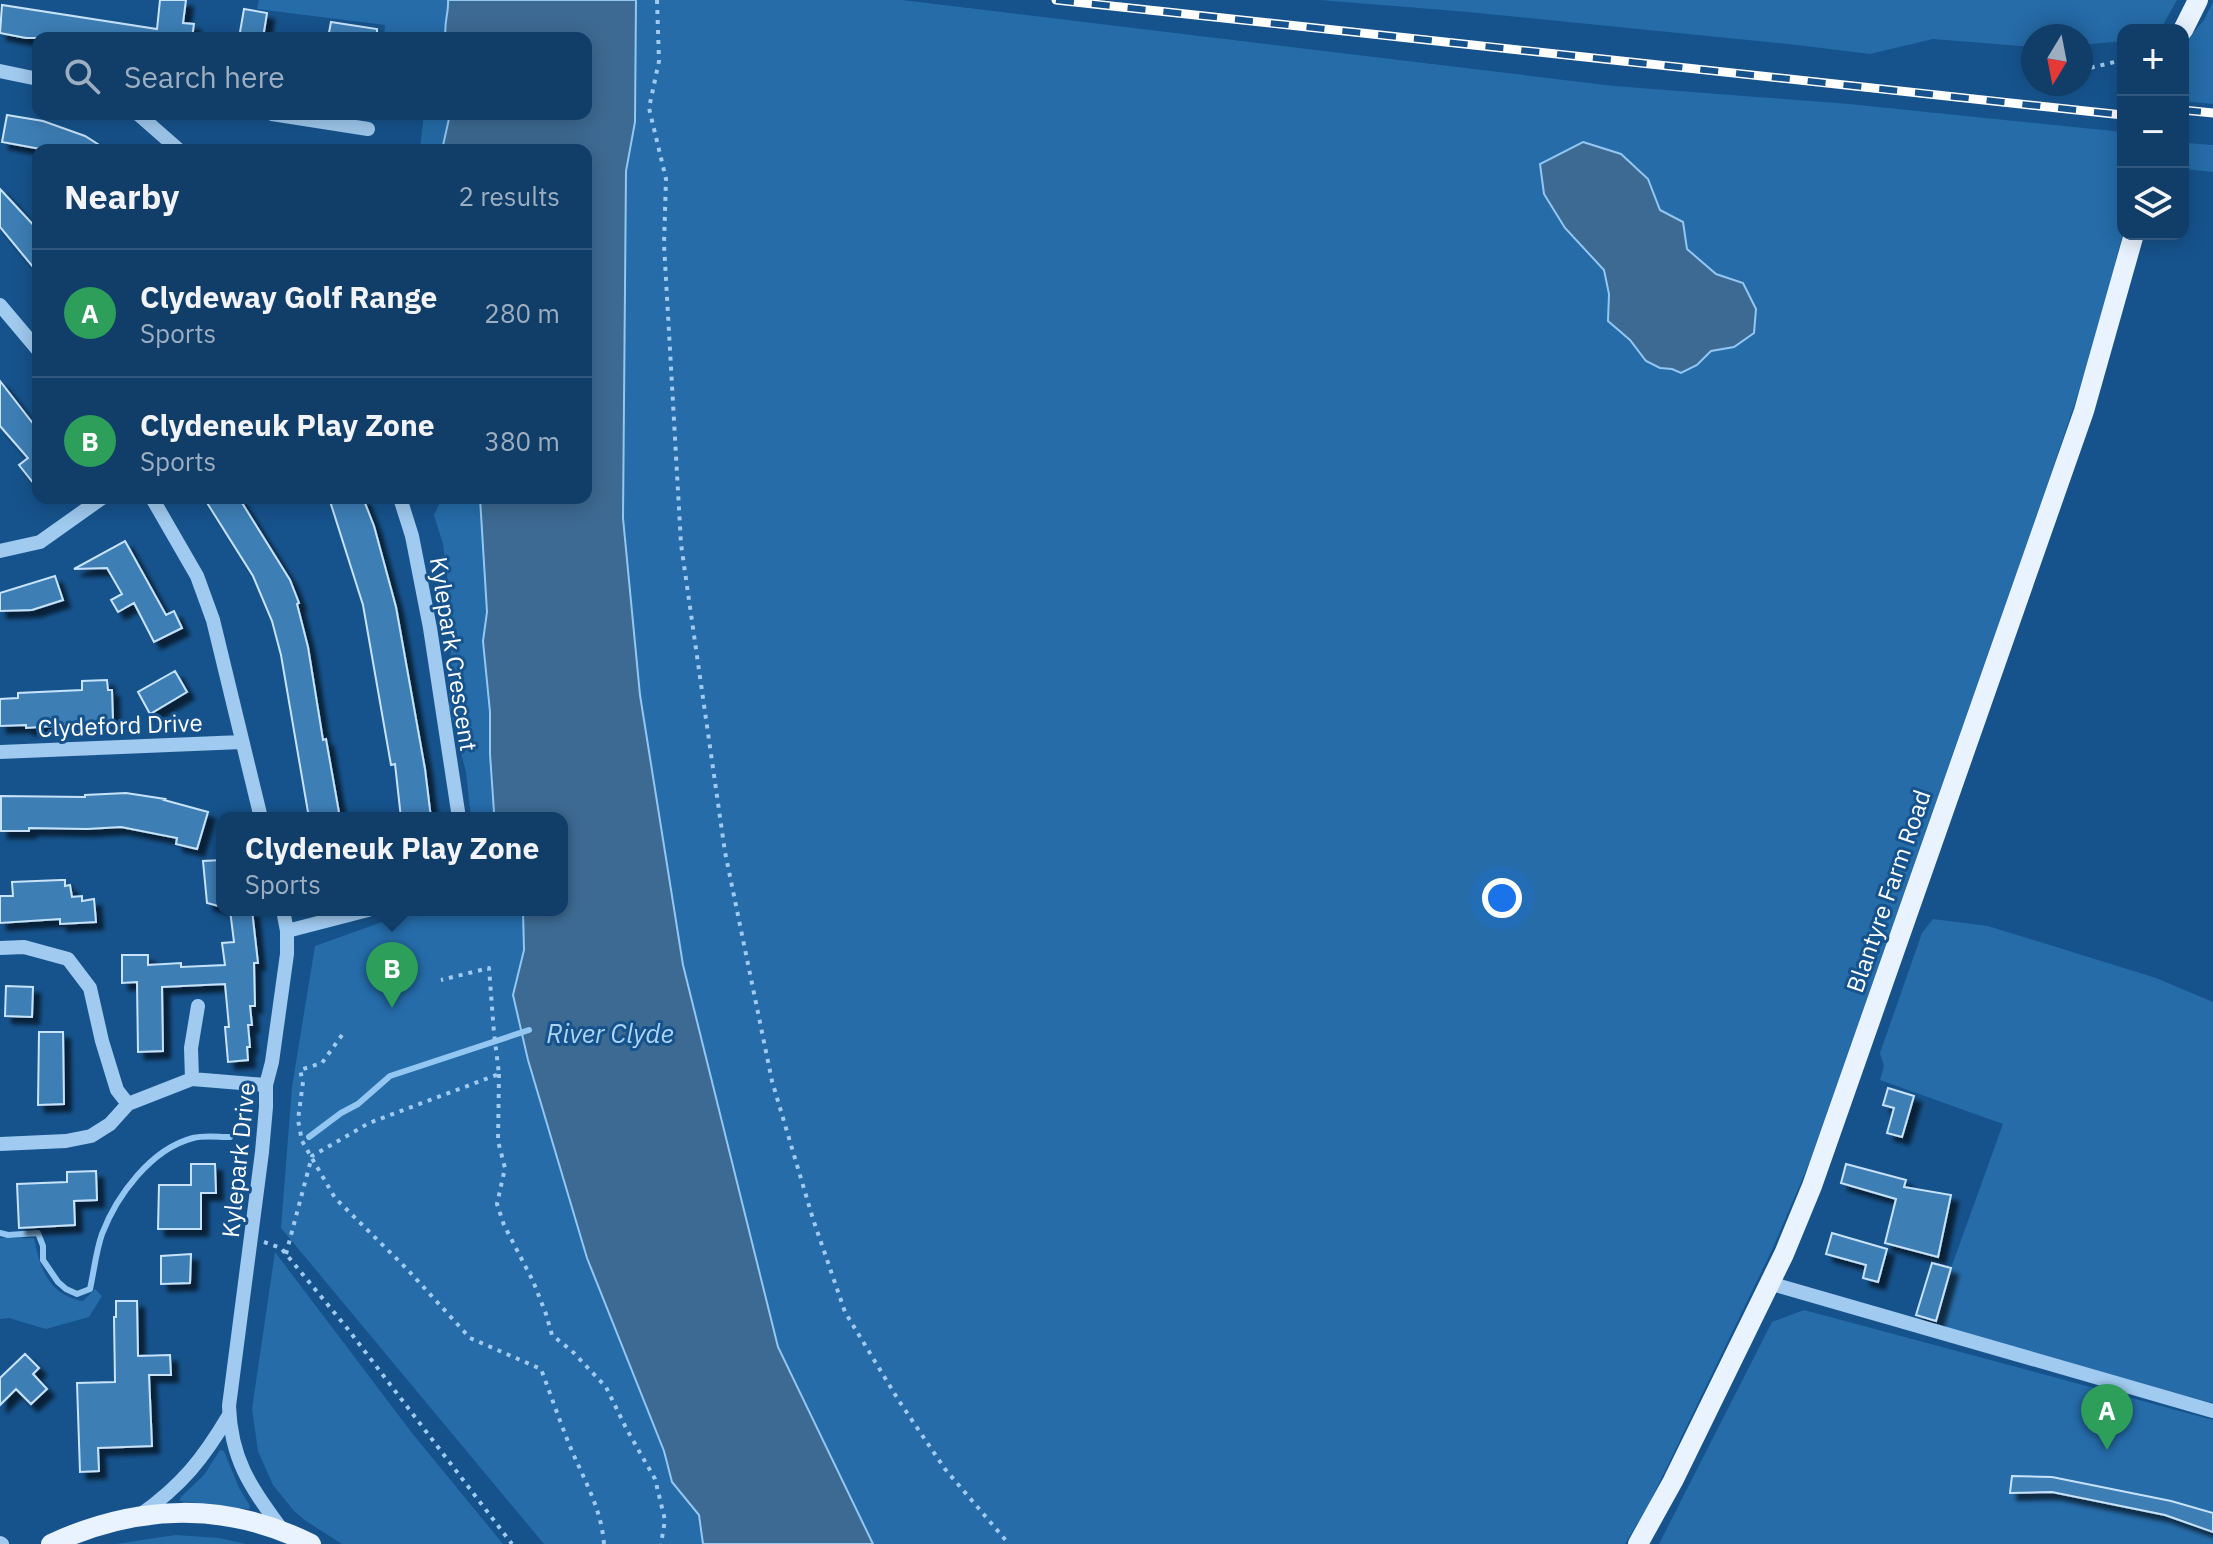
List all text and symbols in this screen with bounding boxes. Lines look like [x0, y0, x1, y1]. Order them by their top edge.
north arrow [2021, 24, 2093, 96]
map controls [2117, 24, 2189, 240]
button: + [2117, 24, 2189, 96]
search box [32, 32, 592, 120]
icon: search [60, 54, 104, 98]
text: Search here [124, 57, 285, 96]
button: − [2117, 96, 2189, 168]
button: layers [2117, 168, 2189, 240]
text: Nearby [64, 174, 179, 218]
text: 2 results [458, 179, 560, 213]
text: Clydeway Golf Range [140, 277, 437, 316]
text: A [81, 296, 99, 330]
text: 280 m [484, 296, 560, 330]
text: Sports [140, 316, 216, 350]
text: Clydeneuk Play Zone [140, 405, 435, 444]
text: B [81, 424, 99, 458]
text: 380 m [484, 424, 560, 458]
text: Sports [140, 444, 216, 478]
street label: Kylepark Crescent [423, 555, 485, 753]
street label: Clydeford Drive [37, 706, 203, 744]
street label: Blantyre Farm Road [1838, 785, 1938, 997]
popup [216, 812, 568, 916]
text: Clydeneuk Play Zone [245, 828, 539, 867]
text: Sports [245, 867, 321, 901]
your location [1482, 878, 1522, 918]
pin: B [366, 942, 418, 1008]
water label: River Clyde [546, 1016, 674, 1050]
street label: Kylepark Drive [214, 1081, 262, 1239]
pin: A [2081, 1384, 2133, 1450]

